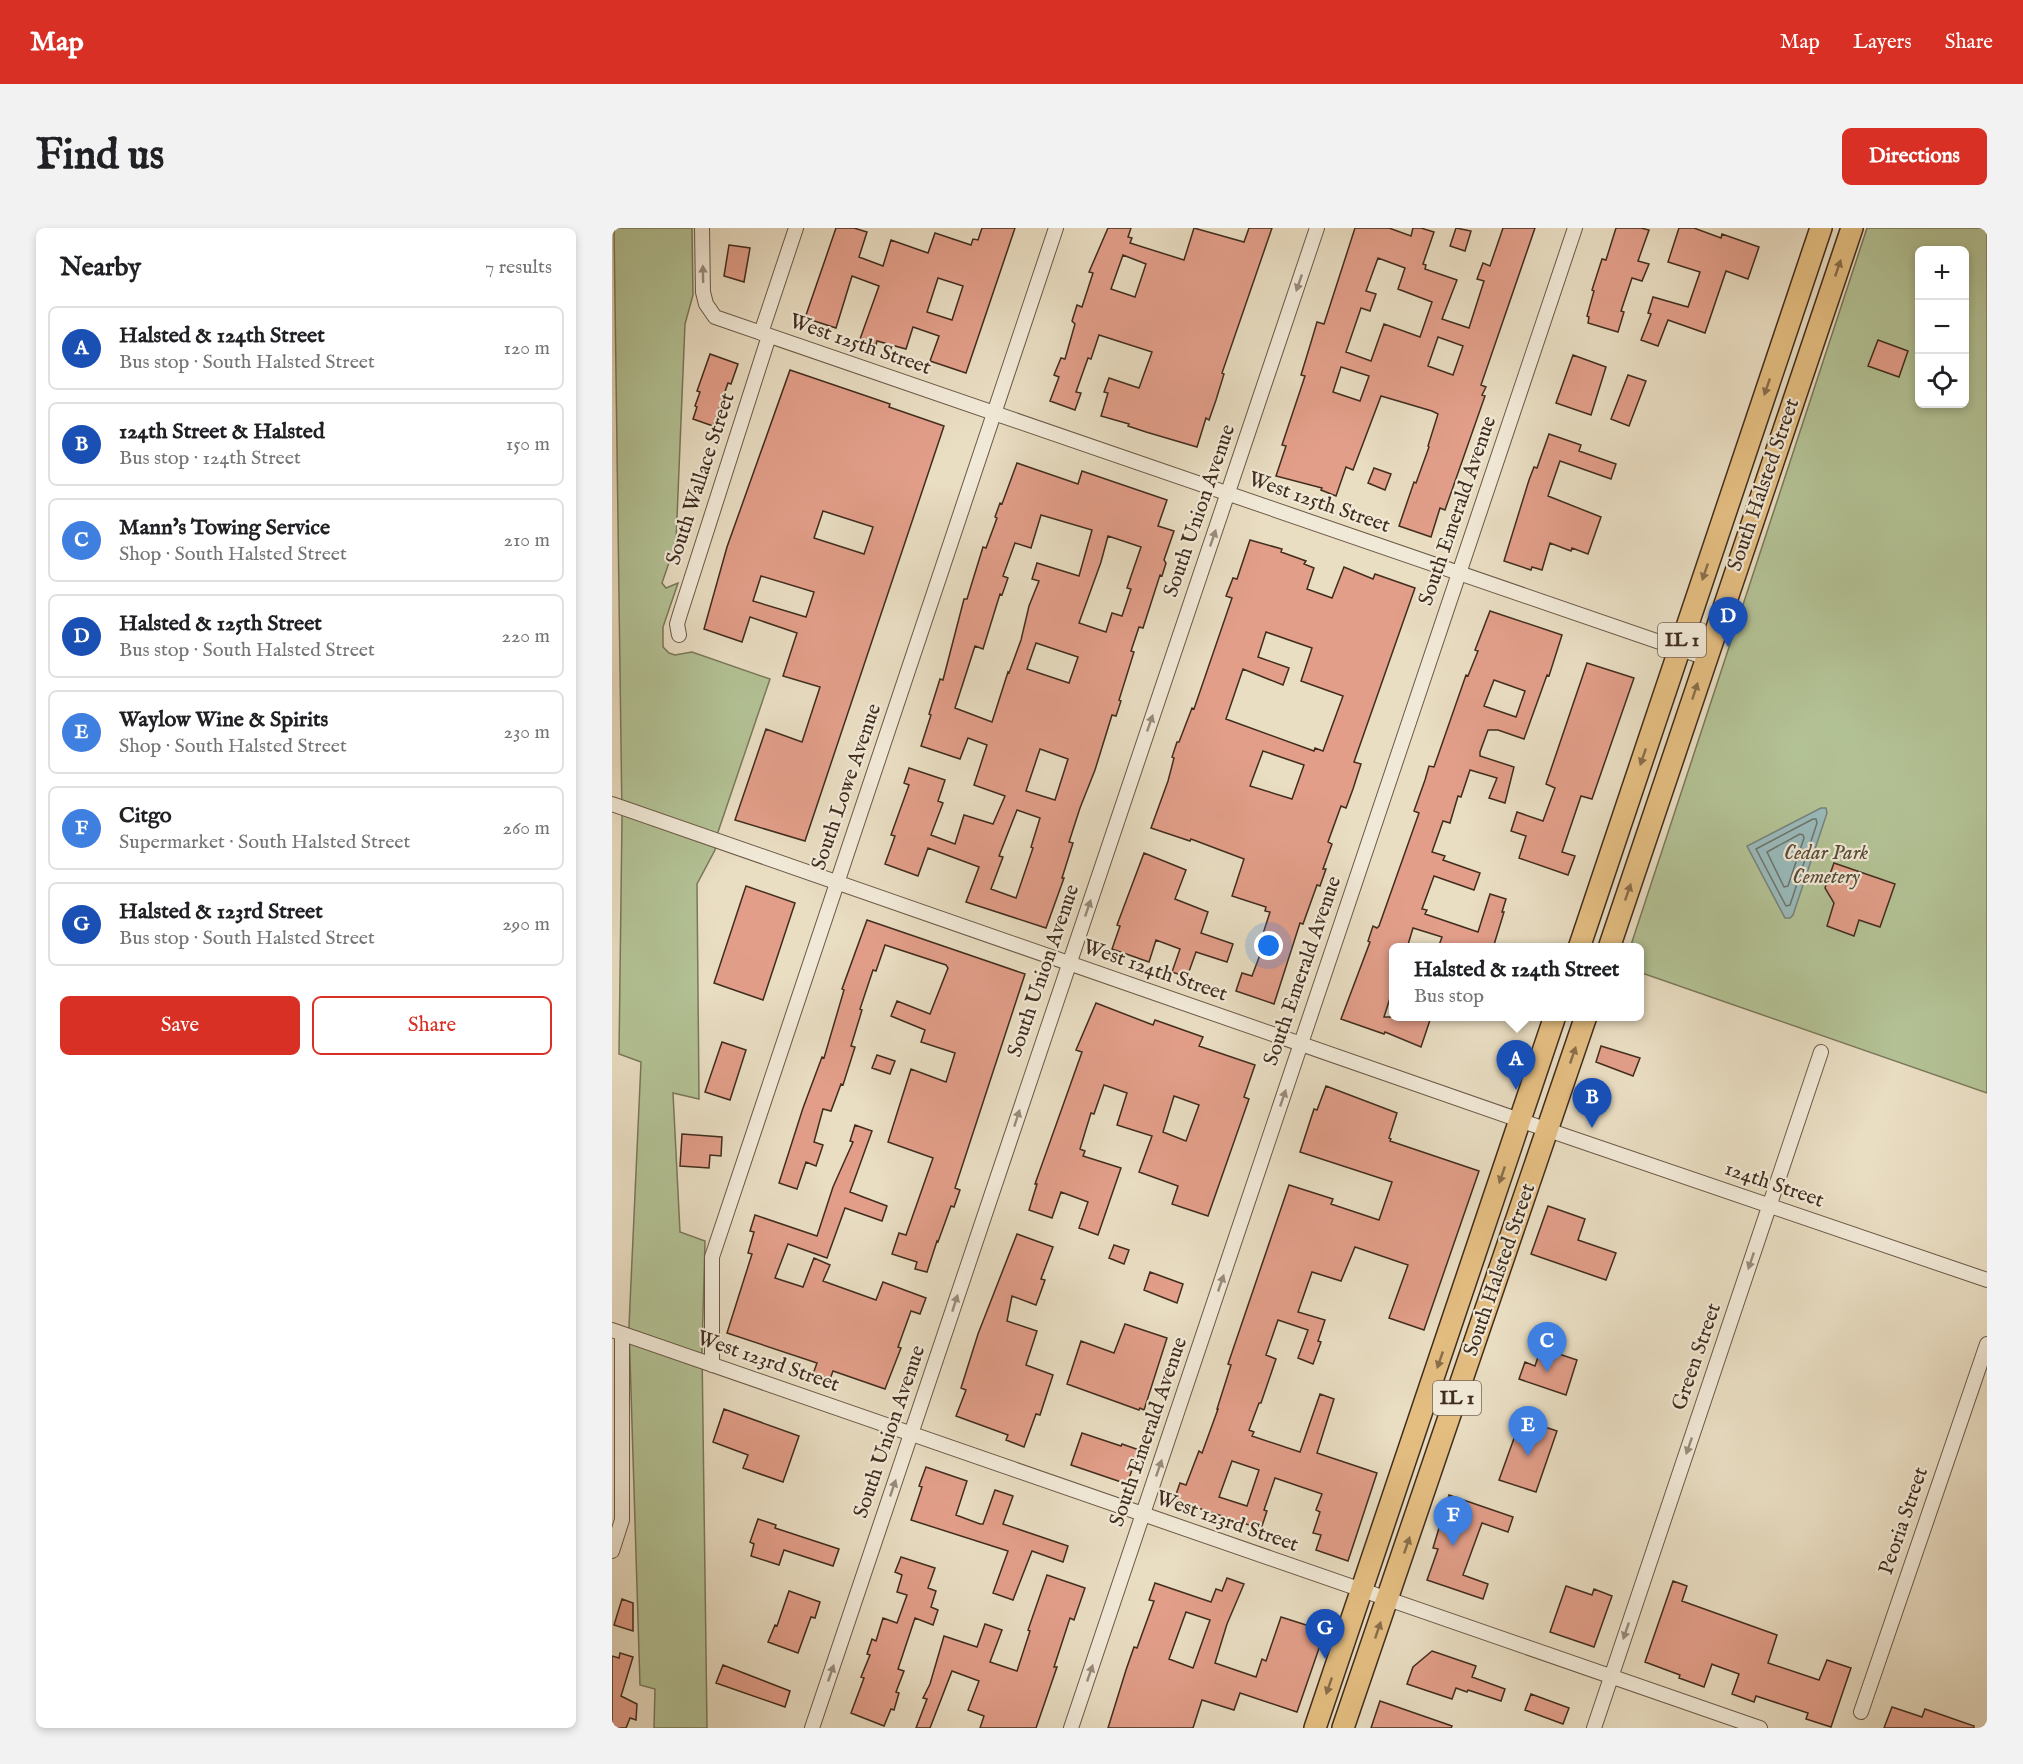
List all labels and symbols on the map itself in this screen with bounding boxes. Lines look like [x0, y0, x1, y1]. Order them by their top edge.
one-way arrow [1834, 259, 1843, 277]
one-way arrow [698, 264, 708, 283]
one-way arrow [1293, 275, 1303, 293]
street label: West 125th Street [786, 308, 934, 382]
one-way arrow [1762, 378, 1772, 396]
street label: South Wallace Street [660, 389, 742, 569]
street label: South Halsted Street [1722, 395, 1806, 575]
street label: South Emerald Avenue [1413, 412, 1503, 609]
street label: South Union Avenue [1158, 421, 1242, 601]
street label: West 125th Street [1245, 466, 1393, 540]
one-way arrow [1209, 529, 1218, 547]
one-way arrow [1700, 563, 1709, 581]
pin: D [1708, 598, 1748, 647]
road number: IL 1 [1658, 623, 1706, 657]
one-way arrow [1691, 682, 1700, 700]
street label: South Lowe Avenue [806, 700, 888, 874]
one-way arrow [1146, 714, 1156, 732]
one-way arrow [1638, 748, 1647, 766]
park label: Cedar Park Cemetery [1784, 840, 1869, 891]
street label: South Emerald Avenue [1258, 872, 1348, 1069]
street label: South Union Avenue [1002, 881, 1086, 1061]
one-way arrow [1624, 883, 1634, 901]
one-way arrow [1083, 899, 1093, 917]
your location [1254, 931, 1283, 960]
street label: West 124th Street [1079, 934, 1231, 1008]
pin: A [1496, 1040, 1536, 1090]
one-way arrow [1569, 1046, 1578, 1064]
pin: B [1572, 1078, 1612, 1128]
one-way arrow [1279, 1089, 1288, 1107]
one-way arrow [1013, 1109, 1022, 1127]
street label: 124th Street [1721, 1155, 1827, 1215]
one-way arrow [1496, 1167, 1506, 1185]
street label: South Halsted Street [1458, 1180, 1542, 1360]
one-way arrow [1746, 1252, 1756, 1270]
one-way arrow [1216, 1274, 1226, 1292]
one-way arrow [951, 1294, 961, 1312]
street label: Green Street [1666, 1300, 1728, 1414]
pin: C [1528, 1322, 1566, 1372]
street label: West 123rd Street [693, 1325, 843, 1399]
street label: South Emerald Avenue [1104, 1333, 1194, 1530]
street label: South Union Avenue [848, 1342, 932, 1522]
one-way arrow [1434, 1351, 1444, 1369]
road number: IL 1 [1433, 1381, 1481, 1415]
pin: E [1508, 1406, 1548, 1456]
one-way arrow [1683, 1437, 1693, 1455]
one-way arrow [1154, 1459, 1164, 1477]
street label: Peoria Street [1873, 1464, 1935, 1578]
one-way arrow [889, 1479, 899, 1497]
street label: West 123rd Street [1152, 1485, 1302, 1559]
pin: F [1434, 1496, 1472, 1546]
one-way arrow [1403, 1536, 1412, 1554]
pin: G [1306, 1610, 1344, 1659]
one-way arrow [1373, 1621, 1383, 1639]
one-way arrow [1621, 1622, 1631, 1640]
one-way arrow [826, 1664, 836, 1682]
one-way arrow [1085, 1664, 1095, 1682]
one-way arrow [1324, 1677, 1334, 1695]

